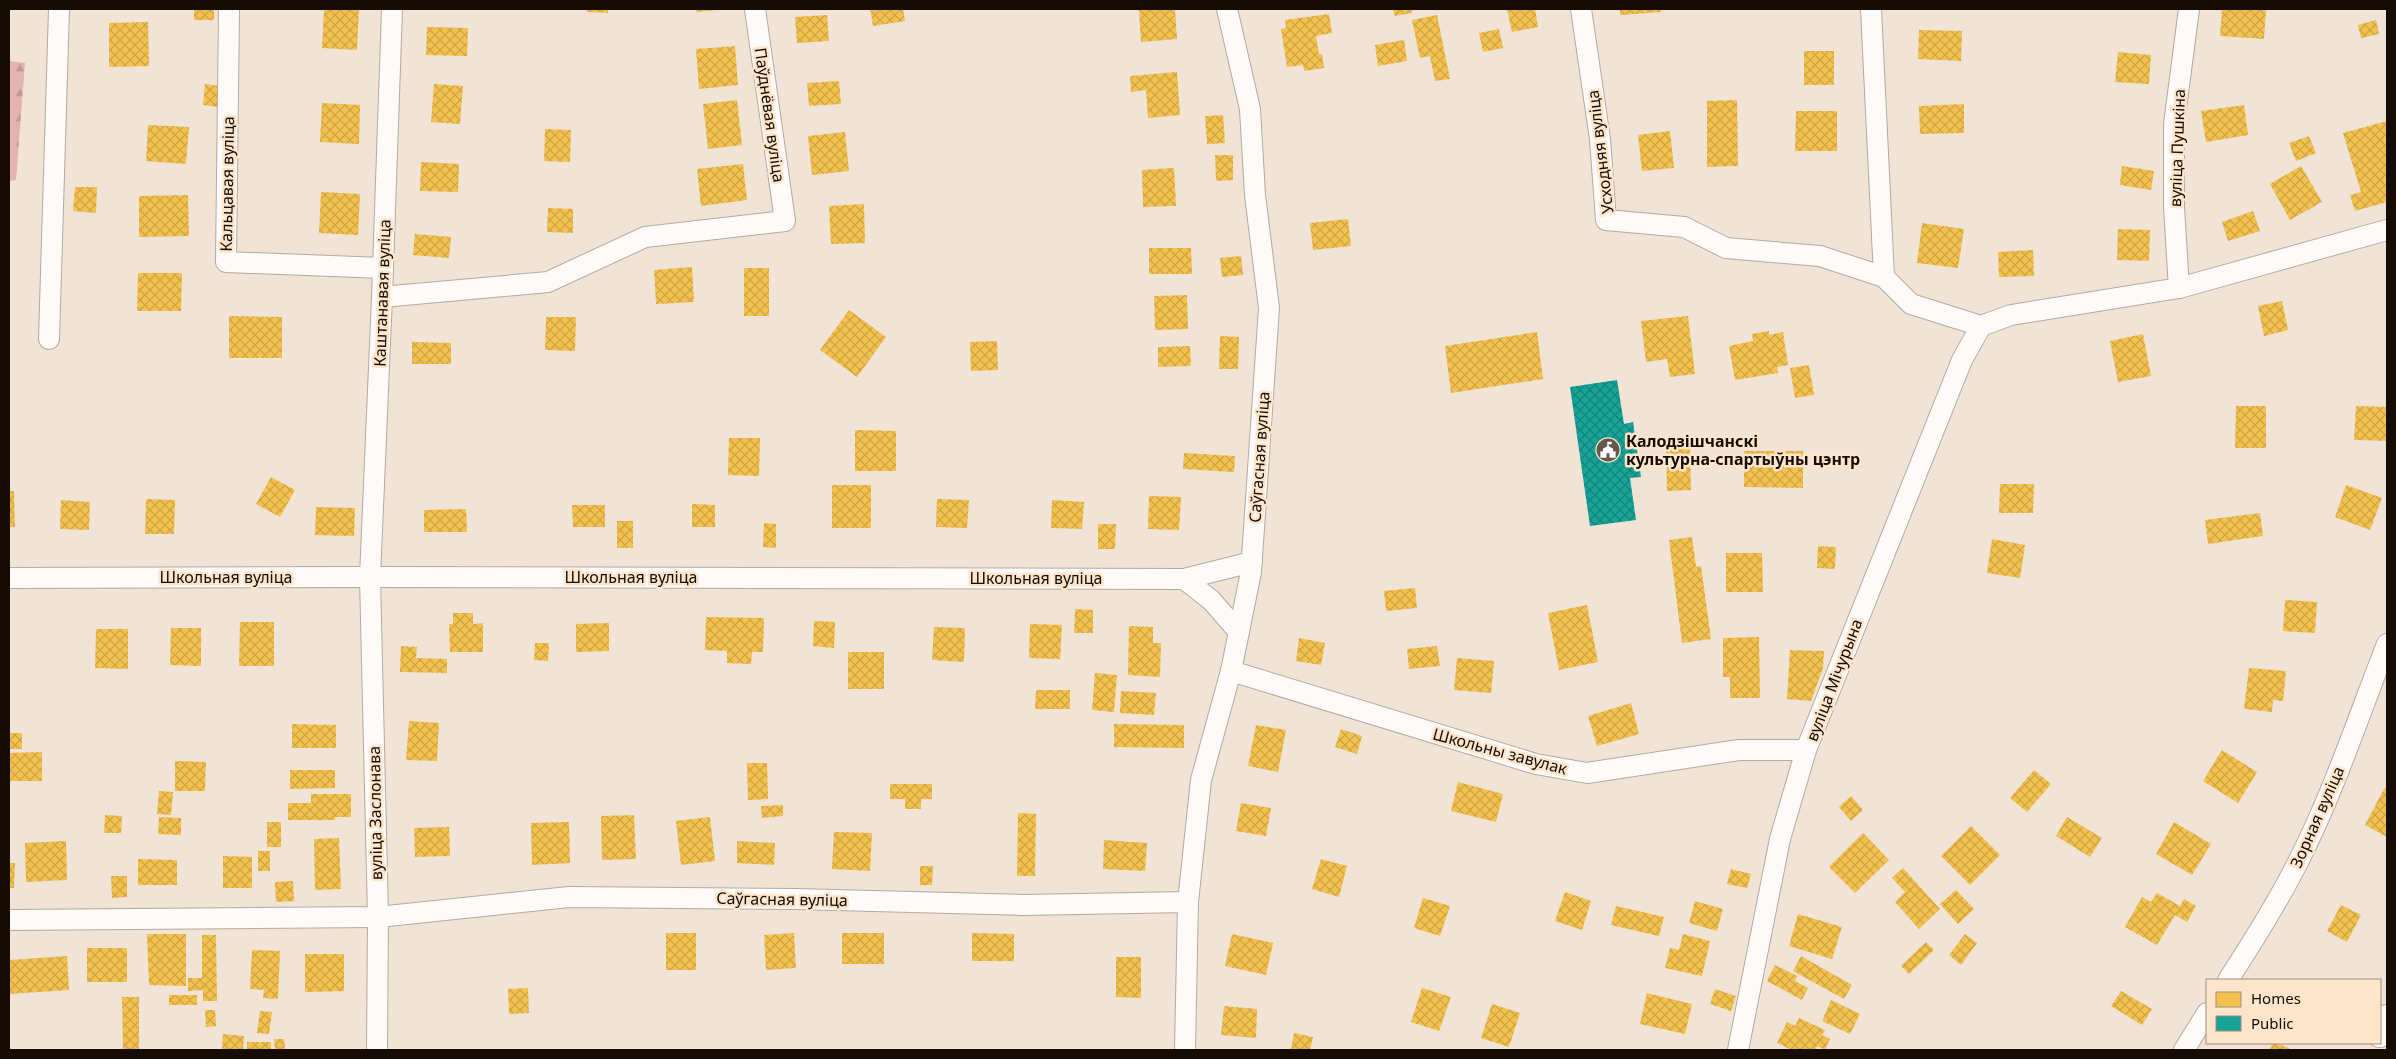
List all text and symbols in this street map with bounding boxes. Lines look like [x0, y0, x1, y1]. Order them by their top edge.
street label: Паўднёвая вуліца [750, 46, 790, 184]
street label: Усходняя вуліца [1581, 89, 1619, 215]
street label: вуліца Пушкіна [2164, 89, 2190, 207]
street label: Кальцавая вуліца [215, 116, 239, 252]
street label: Каштанавая вуліца [368, 219, 396, 367]
street label: Саўгасная вуліца [1243, 391, 1275, 523]
place label: Калодзішчанскі культурна-спартыўны цэнтр [1626, 430, 1860, 470]
public building icon: Калодзішчанскі культурна-спартыўны цэнтр [1595, 437, 1621, 463]
street label: Школьная вуліца [160, 566, 292, 588]
street label: Школьная вуліца [565, 566, 697, 588]
street label: Школьная вуліца [970, 567, 1102, 589]
street label: вуліца Мічурына [1801, 616, 1867, 744]
street label: Школьны завулак [1430, 722, 1570, 780]
street label: вуліца Заслонава [363, 746, 387, 880]
street label: Зорная вуліца [2285, 763, 2349, 871]
street label: Саўгасная вуліца [716, 887, 848, 911]
legend [2206, 979, 2381, 1044]
text: Homes [2251, 988, 2301, 1008]
text: Public [2251, 1013, 2294, 1033]

